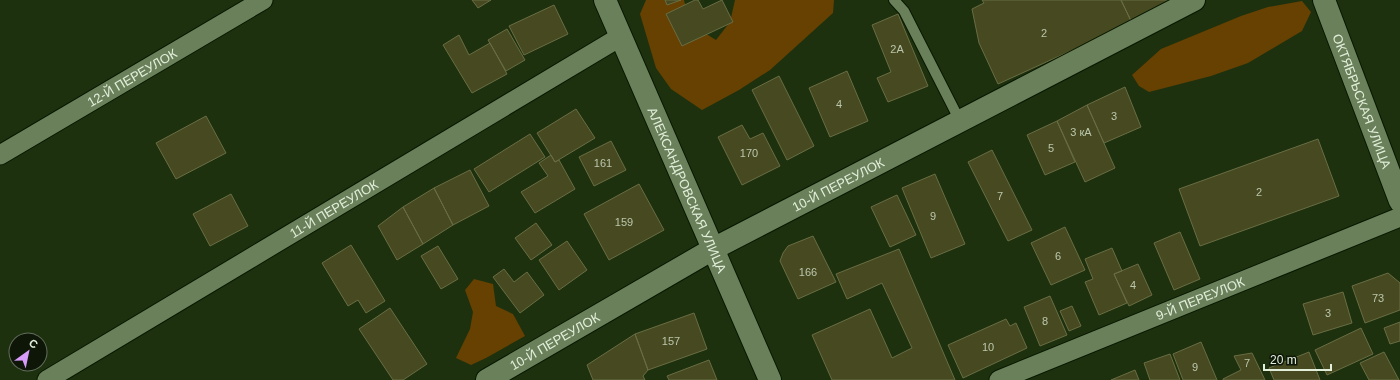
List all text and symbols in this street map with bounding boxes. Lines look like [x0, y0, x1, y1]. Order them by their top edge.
house number: 2 [1041, 27, 1047, 39]
street label: ОКТЯБРЬСКАЯ УЛИЦА [1330, 32, 1395, 171]
house number: 2А [890, 43, 904, 55]
street label: 12-Й ПЕРЕУЛОК [84, 45, 180, 109]
house number: 4 [836, 98, 842, 110]
street label: АЛЕКСАНДРОВСКАЯ УЛИЦА [645, 105, 730, 275]
house number: 3 [1111, 110, 1117, 122]
house number: 3 кА [1070, 126, 1092, 138]
house number: 5 [1048, 142, 1054, 154]
house number: 170 [740, 147, 758, 159]
street label: 10-Й ПЕРЕУЛОК [790, 154, 887, 214]
house number: 161 [594, 157, 612, 169]
street label: 11-Й ПЕРЕУЛОК [287, 176, 381, 241]
house number: 2 [1256, 186, 1262, 198]
house number: 7 [997, 190, 1003, 202]
house number: 9 [930, 210, 936, 222]
house number: 159 [615, 216, 633, 228]
house number: 6 [1055, 250, 1061, 262]
house number: 166 [799, 266, 817, 278]
street label: 9-Й ПЕРЕУЛОК [1154, 273, 1247, 323]
house number: 4 [1130, 279, 1136, 291]
house number: 73 [1372, 292, 1384, 304]
house number: 3 [1325, 307, 1331, 319]
street label: 10-Й ПЕРЕУЛОК [507, 309, 602, 373]
house number: 8 [1042, 315, 1048, 327]
north arrow [8, 332, 48, 372]
house number: 157 [662, 335, 680, 347]
text: С [27, 336, 40, 351]
house number: 10 [982, 341, 994, 353]
scale bar [1264, 346, 1331, 372]
text: 20 m [1270, 353, 1297, 367]
house number: 7 [1244, 357, 1250, 369]
house number: 9 [1192, 361, 1198, 373]

